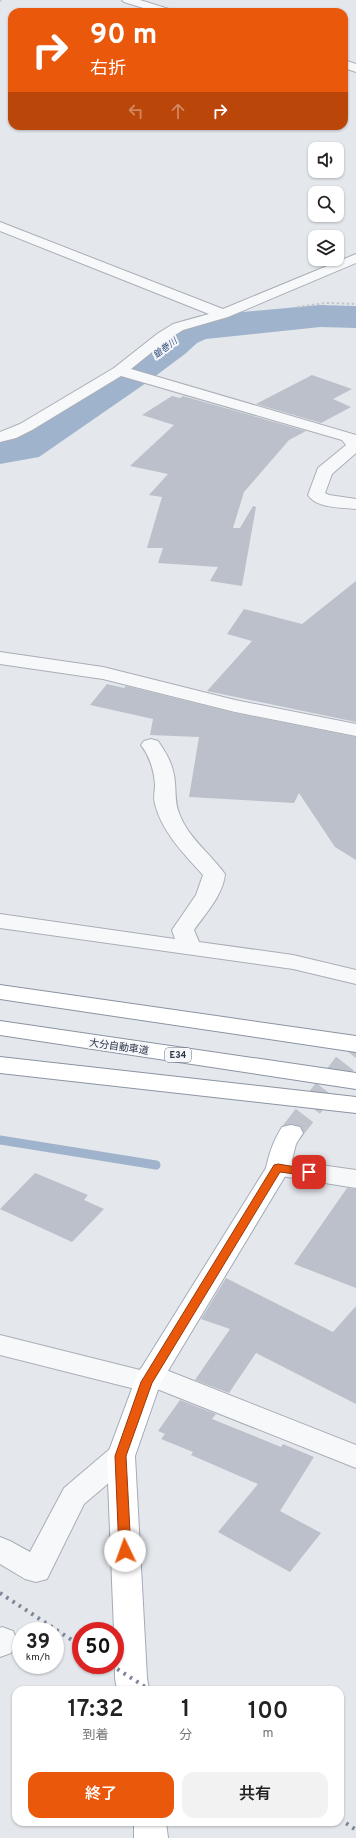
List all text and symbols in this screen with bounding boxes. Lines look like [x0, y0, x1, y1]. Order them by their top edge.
text: 90 m [90, 18, 157, 54]
icon: right [24, 24, 76, 76]
text: 右折 [90, 58, 126, 81]
icon: left [125, 100, 147, 122]
icon: ahead [167, 100, 189, 122]
icon: right [209, 100, 231, 122]
map controls [308, 142, 344, 266]
button: sound [308, 142, 344, 178]
button: search [308, 186, 344, 222]
button: layers [308, 230, 344, 266]
water label: 鎗巻川 [151, 335, 180, 361]
street label: 大分自動車道 [88, 1037, 149, 1058]
road number: E34 [165, 1048, 191, 1062]
pin [292, 1155, 326, 1189]
icon: arrive [298, 1161, 320, 1183]
position arrow [104, 1530, 146, 1572]
speed limit sign: 50 [72, 1622, 124, 1674]
text: 39 [26, 1630, 50, 1656]
text: km/h [26, 1651, 50, 1664]
text: 17:32 [68, 1695, 124, 1725]
text: 1 [181, 1695, 190, 1725]
text: 100 [248, 1697, 288, 1727]
text: m [263, 1726, 274, 1742]
text: 到着 [83, 1728, 109, 1744]
text: 分 [179, 1728, 192, 1744]
button: 終了 [28, 1772, 174, 1818]
button: 共有 [182, 1772, 328, 1818]

